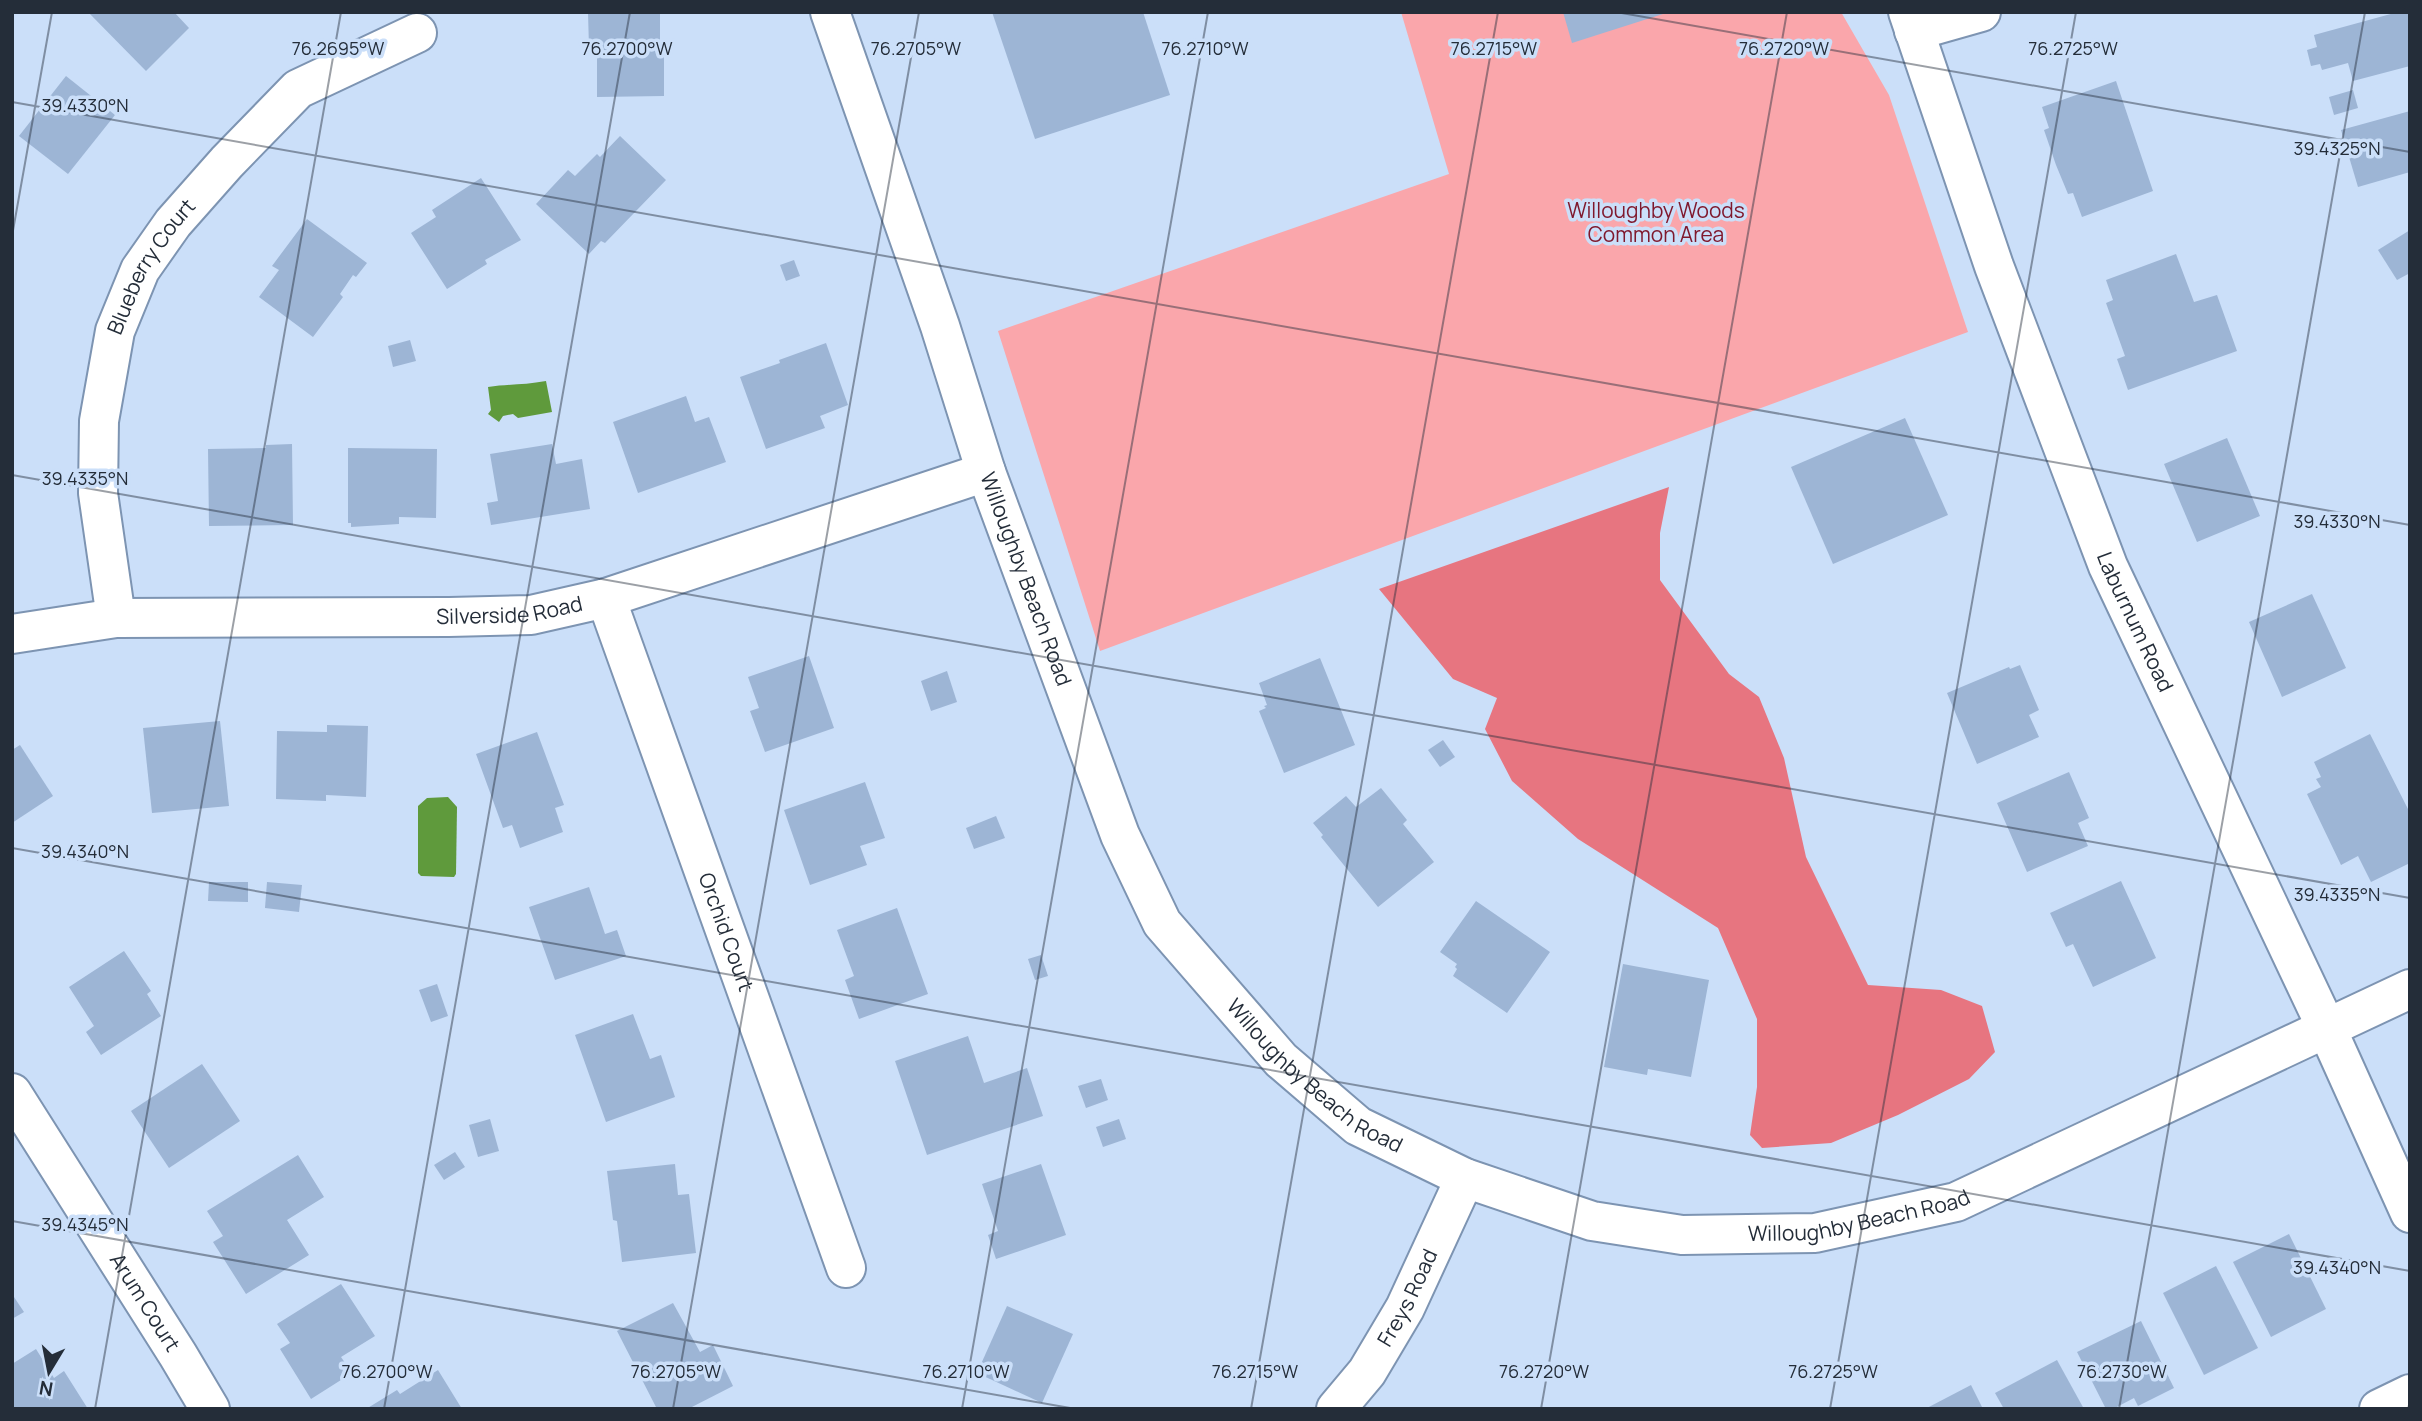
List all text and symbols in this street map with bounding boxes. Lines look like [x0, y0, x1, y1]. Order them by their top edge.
text: 76.2695°W [292, 36, 384, 60]
text: 76.2700°W [582, 36, 673, 60]
text: 76.2705°W [871, 36, 961, 60]
text: 76.2710°W [1161, 36, 1249, 60]
text: 76.2715°W [1451, 36, 1537, 60]
text: 76.2720°W [1739, 36, 1829, 60]
text: 76.2725°W [2028, 36, 2118, 60]
text: 39.4330°N [41, 93, 129, 117]
text: 39.4325°N [2294, 136, 2380, 160]
street label: Blueberry Court [100, 192, 201, 338]
park label: Willoughby Woods Common Area [1567, 196, 1745, 248]
text: 39.4335°N [42, 466, 128, 490]
street label: Willoughby Beach Road [974, 468, 1079, 690]
text: 39.4330°N [2293, 509, 2381, 533]
street label: Laburnum Road [2091, 548, 2180, 696]
street label: Silverside Road [436, 589, 585, 630]
text: 39.4340°N [41, 839, 129, 863]
street label: Orchid Court [693, 869, 761, 995]
text: 39.4335°N [2294, 882, 2380, 906]
street label: Willoughby Beach Road [1221, 992, 1407, 1159]
street label: Willoughby Beach Road [1748, 1182, 1974, 1247]
text: 39.4345°N [41, 1212, 129, 1236]
street label: Freys Road [1370, 1244, 1443, 1351]
street label: Arum Court [104, 1247, 187, 1356]
text: 39.4340°N [2293, 1255, 2381, 1279]
north arrow [14, 1337, 84, 1407]
text: 76.2700°W [342, 1359, 433, 1383]
text: 76.2705°W [631, 1359, 721, 1383]
text: 76.2710°W [922, 1359, 1010, 1383]
text: 76.2715°W [1212, 1359, 1298, 1383]
text: 76.2720°W [1499, 1359, 1589, 1383]
text: 76.2725°W [1788, 1359, 1878, 1383]
text: 76.2730°W [2077, 1359, 2167, 1383]
text: N [37, 1375, 55, 1403]

